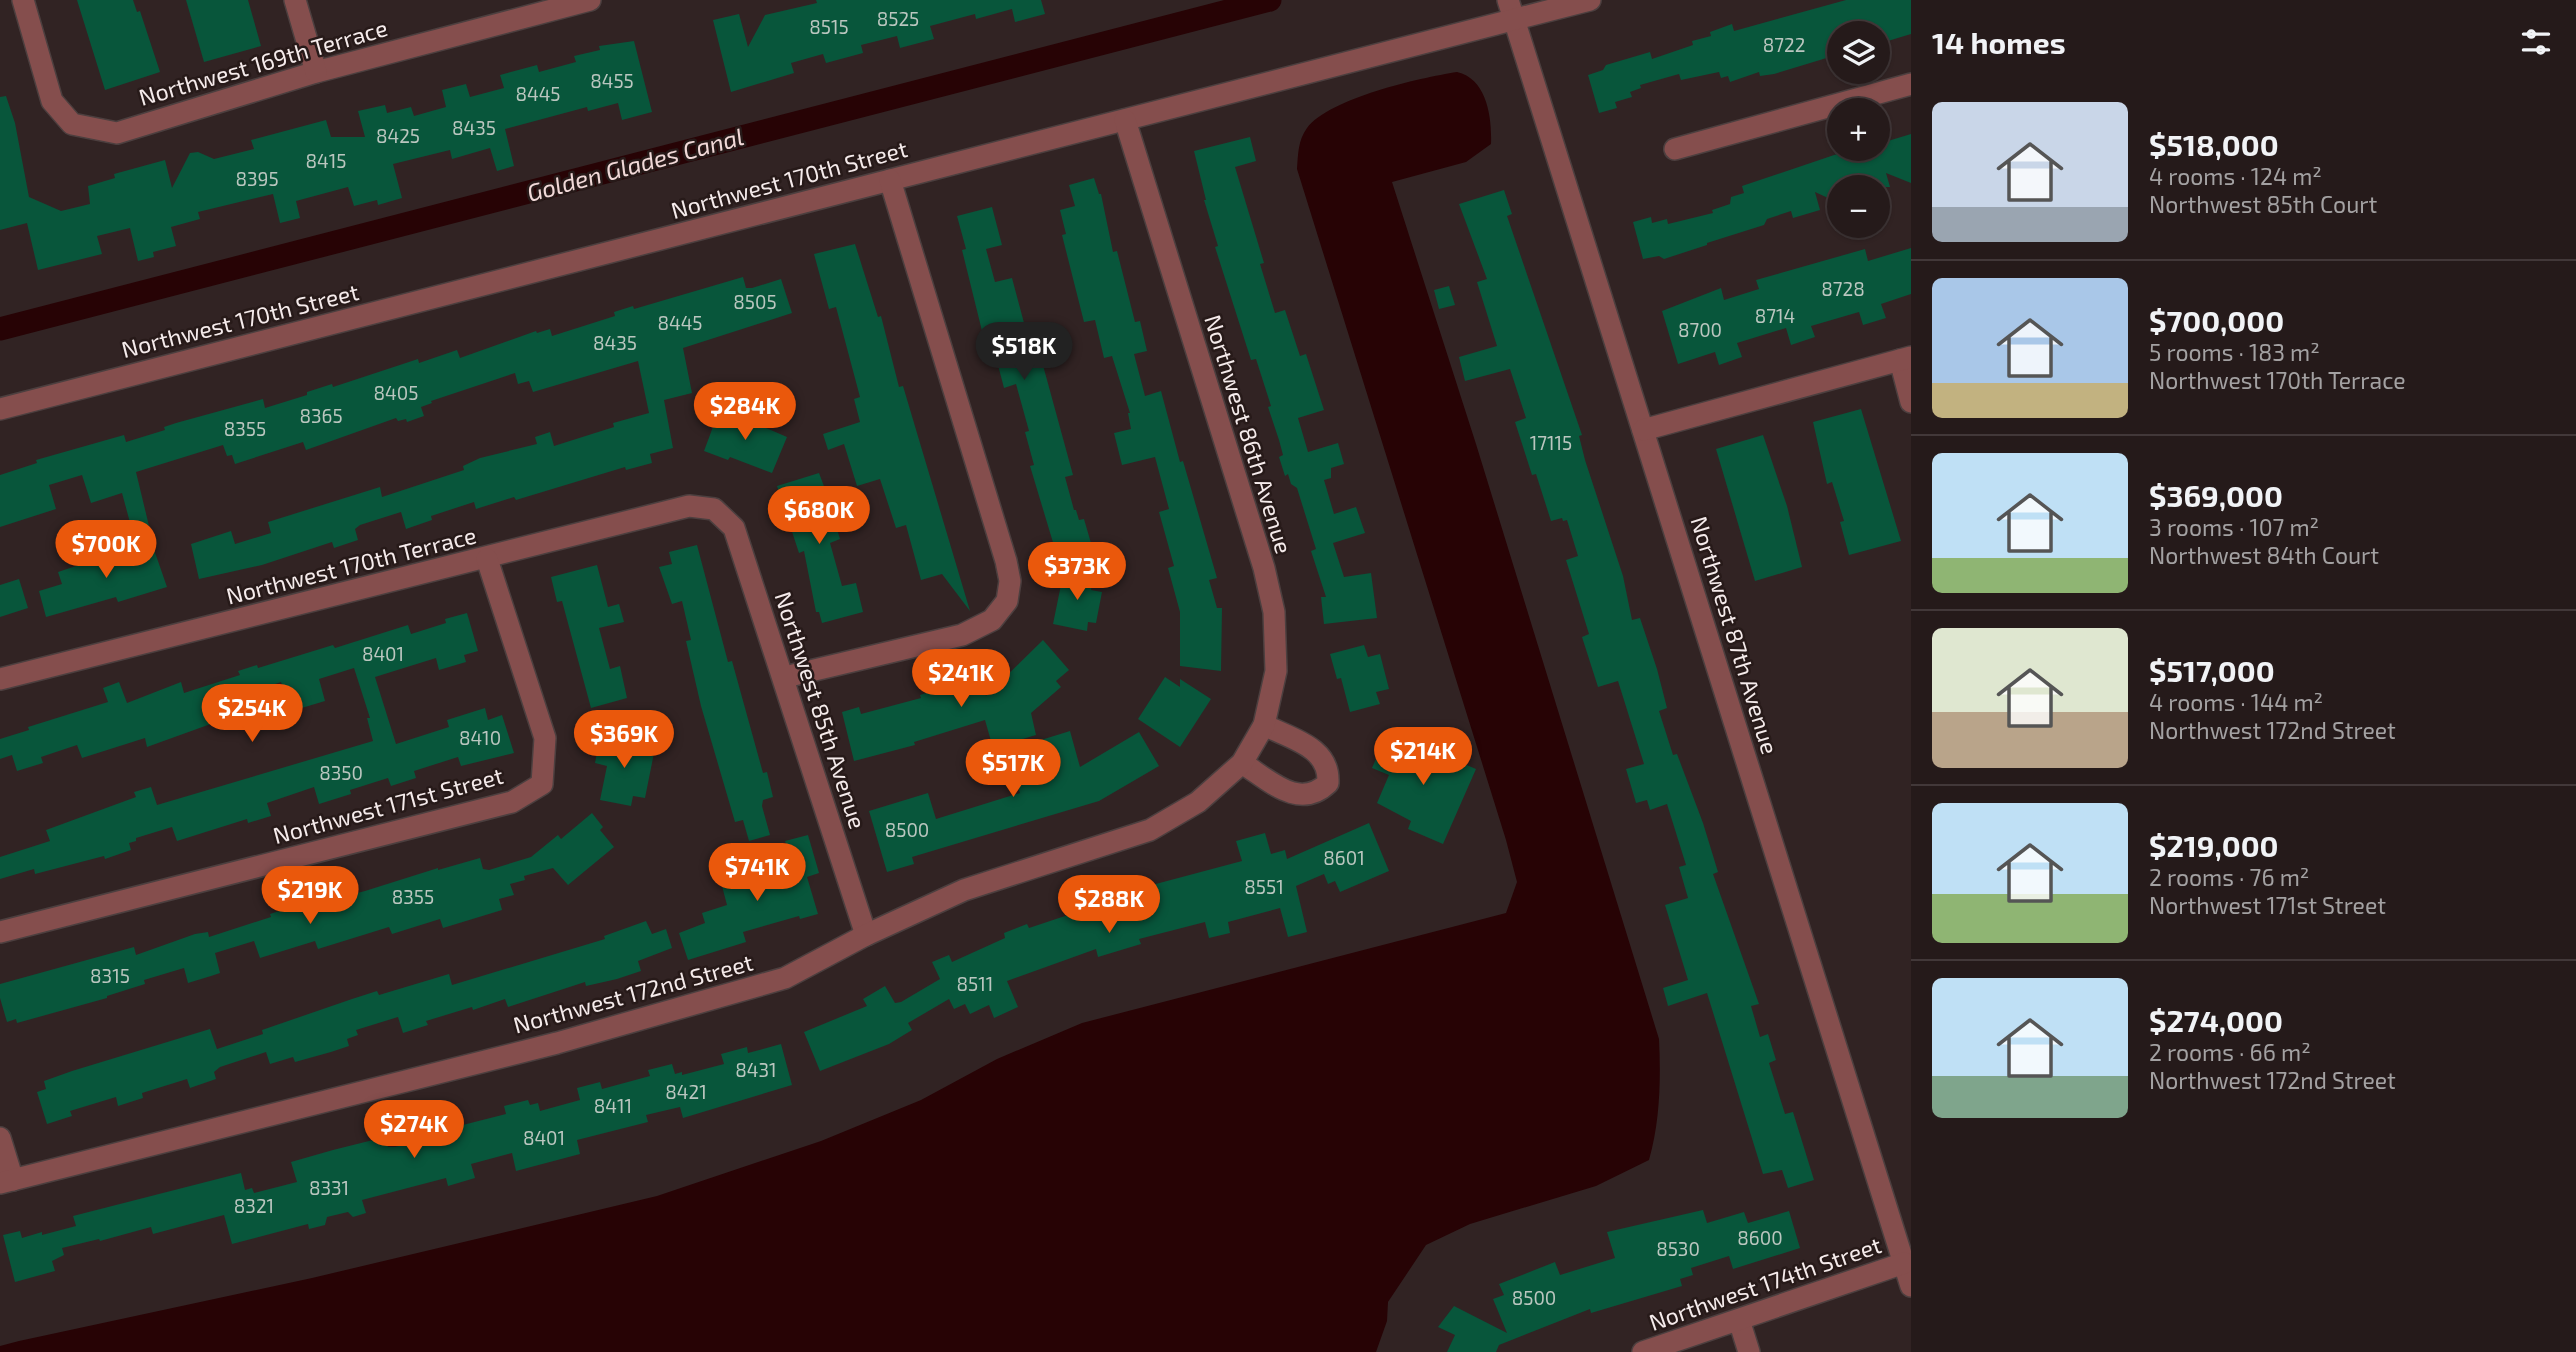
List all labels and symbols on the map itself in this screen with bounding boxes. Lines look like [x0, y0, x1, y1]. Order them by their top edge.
house number: 8525 [877, 7, 919, 30]
street label: Northwest 169th Terrace [135, 13, 391, 111]
house number: 8515 [809, 15, 849, 38]
house number: 8722 [1763, 33, 1805, 56]
house number: 8455 [590, 69, 634, 92]
house number: 8445 [515, 82, 561, 105]
house number: 8435 [452, 116, 496, 139]
water label: Golden Glades Canal [523, 121, 747, 207]
house number: 8425 [376, 124, 420, 147]
street label: Northwest 170th Street [668, 134, 910, 224]
house number: 8415 [306, 149, 346, 172]
house number: 8395 [235, 167, 279, 190]
street label: Northwest 170th Street [119, 277, 362, 363]
house number: 8728 [1821, 277, 1865, 300]
house number: 8505 [733, 290, 777, 313]
house number: 8714 [1755, 304, 1795, 327]
house number: 8445 [657, 311, 703, 334]
street label: Northwest 86th Avenue [1199, 311, 1299, 557]
house number: 8700 [1678, 318, 1722, 341]
pin: $518K [975, 322, 1073, 382]
house number: 8435 [593, 331, 637, 354]
house number: 8405 [374, 381, 418, 404]
pin: $284K [696, 382, 794, 442]
house number: 8365 [299, 404, 343, 427]
house number: 8355 [224, 417, 266, 440]
house number: 17115 [1530, 431, 1572, 454]
pin: $680K [770, 486, 868, 546]
street label: Northwest 87th Avenue [1686, 513, 1784, 757]
pin: $700K [57, 520, 155, 580]
street label: Northwest 170th Terrace [223, 520, 479, 610]
pin: $373K [1028, 542, 1126, 602]
street label: Northwest 85th Avenue [769, 588, 873, 832]
house number: 8401 [362, 642, 404, 665]
pin: $241K [912, 650, 1010, 709]
pin: $254K [203, 684, 301, 744]
pin: $369K [575, 710, 673, 770]
house number: 8410 [459, 726, 501, 749]
pin: $214K [1374, 728, 1472, 787]
pin: $517K [964, 740, 1062, 799]
street label: Northwest 171st Street [270, 761, 506, 849]
house number: 8350 [319, 761, 363, 784]
house number: 8500 [885, 818, 929, 841]
pin: $741K [708, 844, 806, 903]
house number: 8601 [1323, 846, 1365, 869]
pin: $219K [261, 866, 359, 926]
house number: 8551 [1244, 875, 1284, 898]
pin: $288K [1060, 876, 1158, 935]
house number: 8355 [392, 885, 434, 908]
street label: Northwest 172nd Street [510, 947, 756, 1038]
house number: 8315 [90, 964, 130, 987]
house number: 8511 [957, 972, 993, 995]
house number: 8431 [735, 1058, 777, 1081]
house number: 8421 [665, 1080, 707, 1103]
house number: 8411 [594, 1094, 632, 1117]
pin: $274K [365, 1100, 463, 1160]
house number: 8401 [523, 1126, 565, 1149]
house number: 8331 [309, 1176, 349, 1199]
house number: 8321 [234, 1194, 274, 1217]
house number: 8600 [1737, 1226, 1783, 1249]
street label: Northwest 174th Street [1645, 1230, 1885, 1336]
house number: 8530 [1656, 1237, 1700, 1260]
house number: 8500 [1512, 1286, 1556, 1309]

